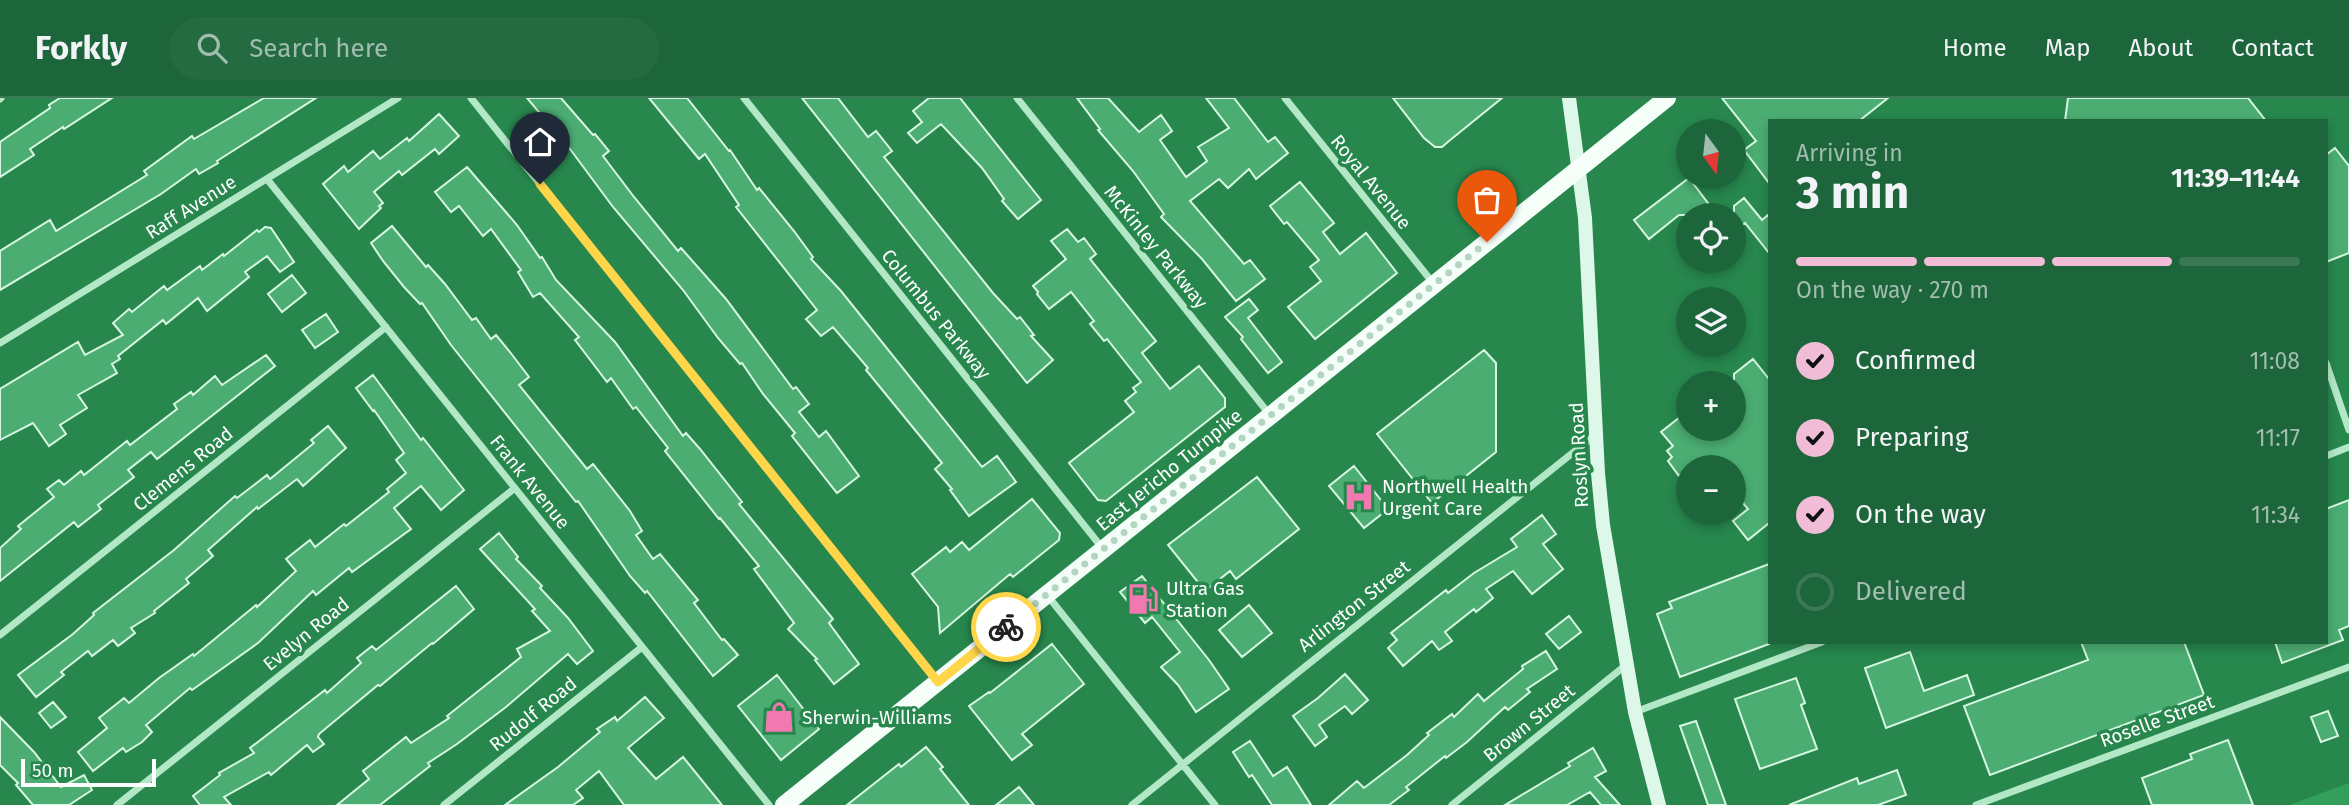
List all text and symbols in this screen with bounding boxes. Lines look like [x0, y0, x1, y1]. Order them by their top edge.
search box [169, 17, 659, 80]
text: Forkly [35, 28, 127, 68]
icon: search [193, 29, 231, 67]
text: Search here [249, 33, 388, 64]
text: Home [1943, 34, 2007, 62]
text: Map [2045, 34, 2091, 62]
text: About [2129, 34, 2193, 62]
text: Contact [2231, 34, 2314, 62]
pin [510, 112, 570, 184]
north arrow [1676, 119, 1746, 189]
map controls [1676, 119, 1746, 525]
icon: home [521, 123, 559, 161]
street label: Royal Avenue [1326, 130, 1416, 234]
text: Arriving in [1796, 139, 1903, 167]
text: 11:39–11:44 [2171, 163, 2300, 194]
text: 3 min [1796, 165, 1909, 220]
street label: Raff Avenue [141, 170, 241, 244]
pin [1457, 170, 1517, 242]
street label: McKinley Parkway [1099, 181, 1213, 314]
icon: bag [1468, 181, 1506, 219]
button: locate [1676, 203, 1746, 273]
street label: Columbus Parkway [876, 244, 996, 384]
text: On the way · 270 m [1796, 276, 1989, 304]
button: layers [1676, 287, 1746, 357]
icon: check [1796, 342, 1834, 380]
text: Confirmed [1855, 345, 1976, 376]
text: 11:08 [2249, 347, 2300, 375]
button: + [1676, 371, 1746, 441]
street label: Roslyn Road [1565, 402, 1593, 508]
street label: East Jericho Turnpike [1091, 404, 1247, 536]
icon: check [1796, 419, 1834, 457]
street label: Clemens Road [128, 422, 238, 516]
text: Preparing [1855, 422, 1968, 453]
text: 11:17 [2256, 424, 2300, 452]
street label: Frank Avenue [485, 430, 575, 534]
button: − [1676, 455, 1746, 525]
place label: Northwell Health Urgent Care [1382, 475, 1528, 520]
hospital icon: Northwell Health Urgent Care [1342, 480, 1376, 514]
icon: check [1796, 496, 1834, 534]
text: On the way [1855, 499, 1986, 530]
text: 11:34 [2251, 501, 2300, 529]
street label: Arlington Street [1294, 555, 1415, 657]
text: Delivered [1855, 576, 1967, 607]
place label: Ultra Gas Station [1166, 577, 1244, 622]
fuel station icon: Ultra Gas Station [1126, 582, 1160, 616]
street label: Evelyn Road [258, 592, 354, 676]
courier [971, 592, 1041, 662]
icon: bike [987, 608, 1025, 646]
street label: Rudolf Road [485, 672, 581, 756]
street label: Brown Street [1479, 679, 1579, 767]
street label: Roselle Street [2097, 690, 2217, 752]
shop icon: Sherwin-Williams [762, 700, 796, 734]
place label: Sherwin-Williams [802, 706, 952, 729]
scale bar [21, 756, 156, 788]
text: 50 m [32, 759, 73, 782]

